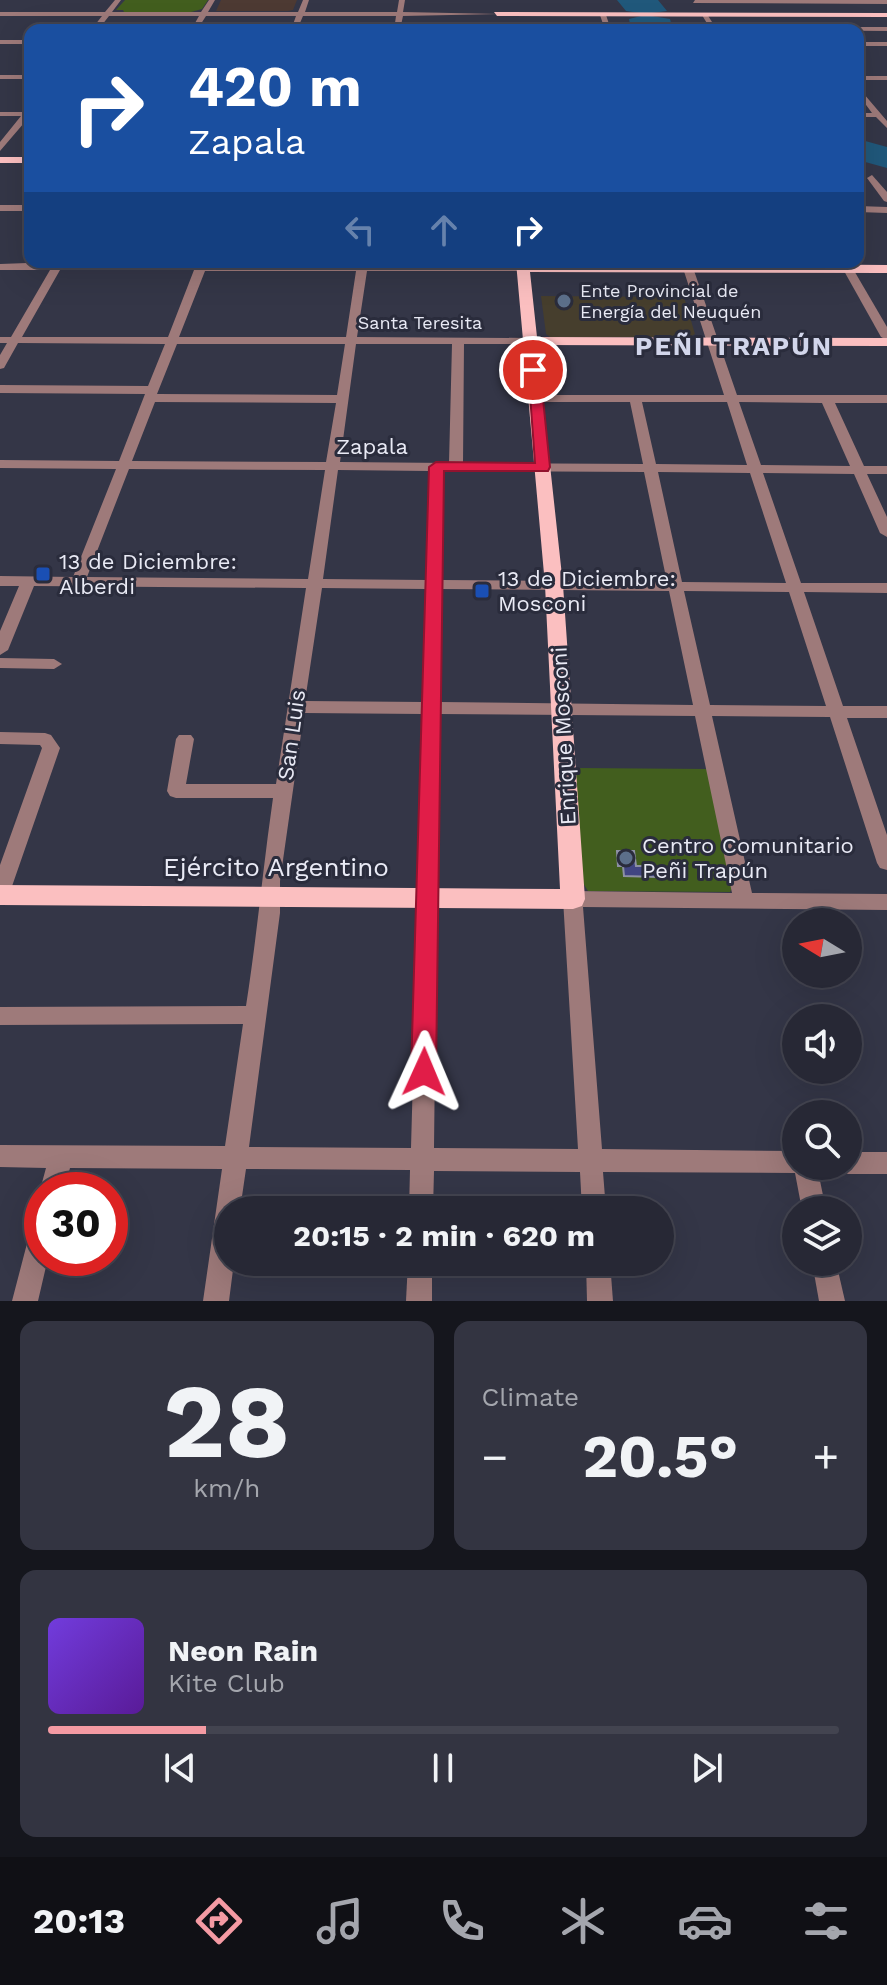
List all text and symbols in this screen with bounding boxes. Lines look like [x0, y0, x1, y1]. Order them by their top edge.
text: 420 m [188, 54, 362, 120]
icon: right [56, 56, 160, 160]
text: Zapala [188, 121, 305, 163]
icon: left [338, 208, 382, 252]
icon: ahead [422, 208, 466, 252]
icon: right [506, 208, 550, 252]
place label: Ente Provincial de Energía del Neuquén [580, 280, 761, 322]
marker: Ente Provincial de Energía del Neuquén [555, 292, 573, 310]
street label: Santa Teresita [358, 312, 482, 333]
district label: PEÑI TRAPÚN [635, 331, 833, 361]
pin [499, 336, 567, 404]
icon: arrive [511, 348, 555, 392]
street label: Zapala [336, 434, 408, 459]
place label: 13 de Diciembre: Alberdi [59, 549, 237, 599]
marker: 13 de Diciembre: Alberdi [34, 565, 52, 583]
place label: 13 de Diciembre: Mosconi [498, 566, 676, 616]
marker: 13 de Diciembre: Mosconi [473, 582, 491, 600]
street label: Enrique Mosconi [546, 646, 581, 826]
street label: San Luis [273, 688, 310, 782]
place label: Centro Comunitario Peñi Trapún [642, 833, 854, 883]
marker: Centro Comunitario Peñi Trapún [617, 849, 635, 867]
street label: Ejército Argentino [163, 852, 389, 882]
north arrow [782, 908, 862, 988]
map controls [782, 908, 862, 1276]
button: sound [782, 1004, 862, 1084]
position arrow [382, 1030, 466, 1114]
button: search [782, 1100, 862, 1180]
speed limit sign: 30 [24, 1172, 128, 1276]
button: layers [782, 1196, 862, 1276]
text: 20:15 · 2 min · 620 m [293, 1218, 595, 1253]
text: 28 [163, 1360, 290, 1482]
text: Climate [482, 1382, 579, 1412]
text: 20.5° [582, 1421, 738, 1492]
text: − [482, 1431, 508, 1483]
text: + [812, 1431, 839, 1483]
text: km/h [193, 1473, 260, 1503]
text: Neon Rain [168, 1633, 318, 1668]
text: Kite Club [168, 1668, 285, 1698]
icon: previous [158, 1746, 202, 1790]
icon: pause [421, 1746, 465, 1790]
icon: next [685, 1746, 729, 1790]
icon: directions [191, 1893, 247, 1949]
icon: music [312, 1893, 368, 1949]
icon: phone [434, 1893, 490, 1949]
icon: climate [555, 1893, 611, 1949]
icon: car [677, 1893, 733, 1949]
icon: filters [798, 1893, 854, 1949]
text: 20:13 [33, 1900, 125, 1942]

